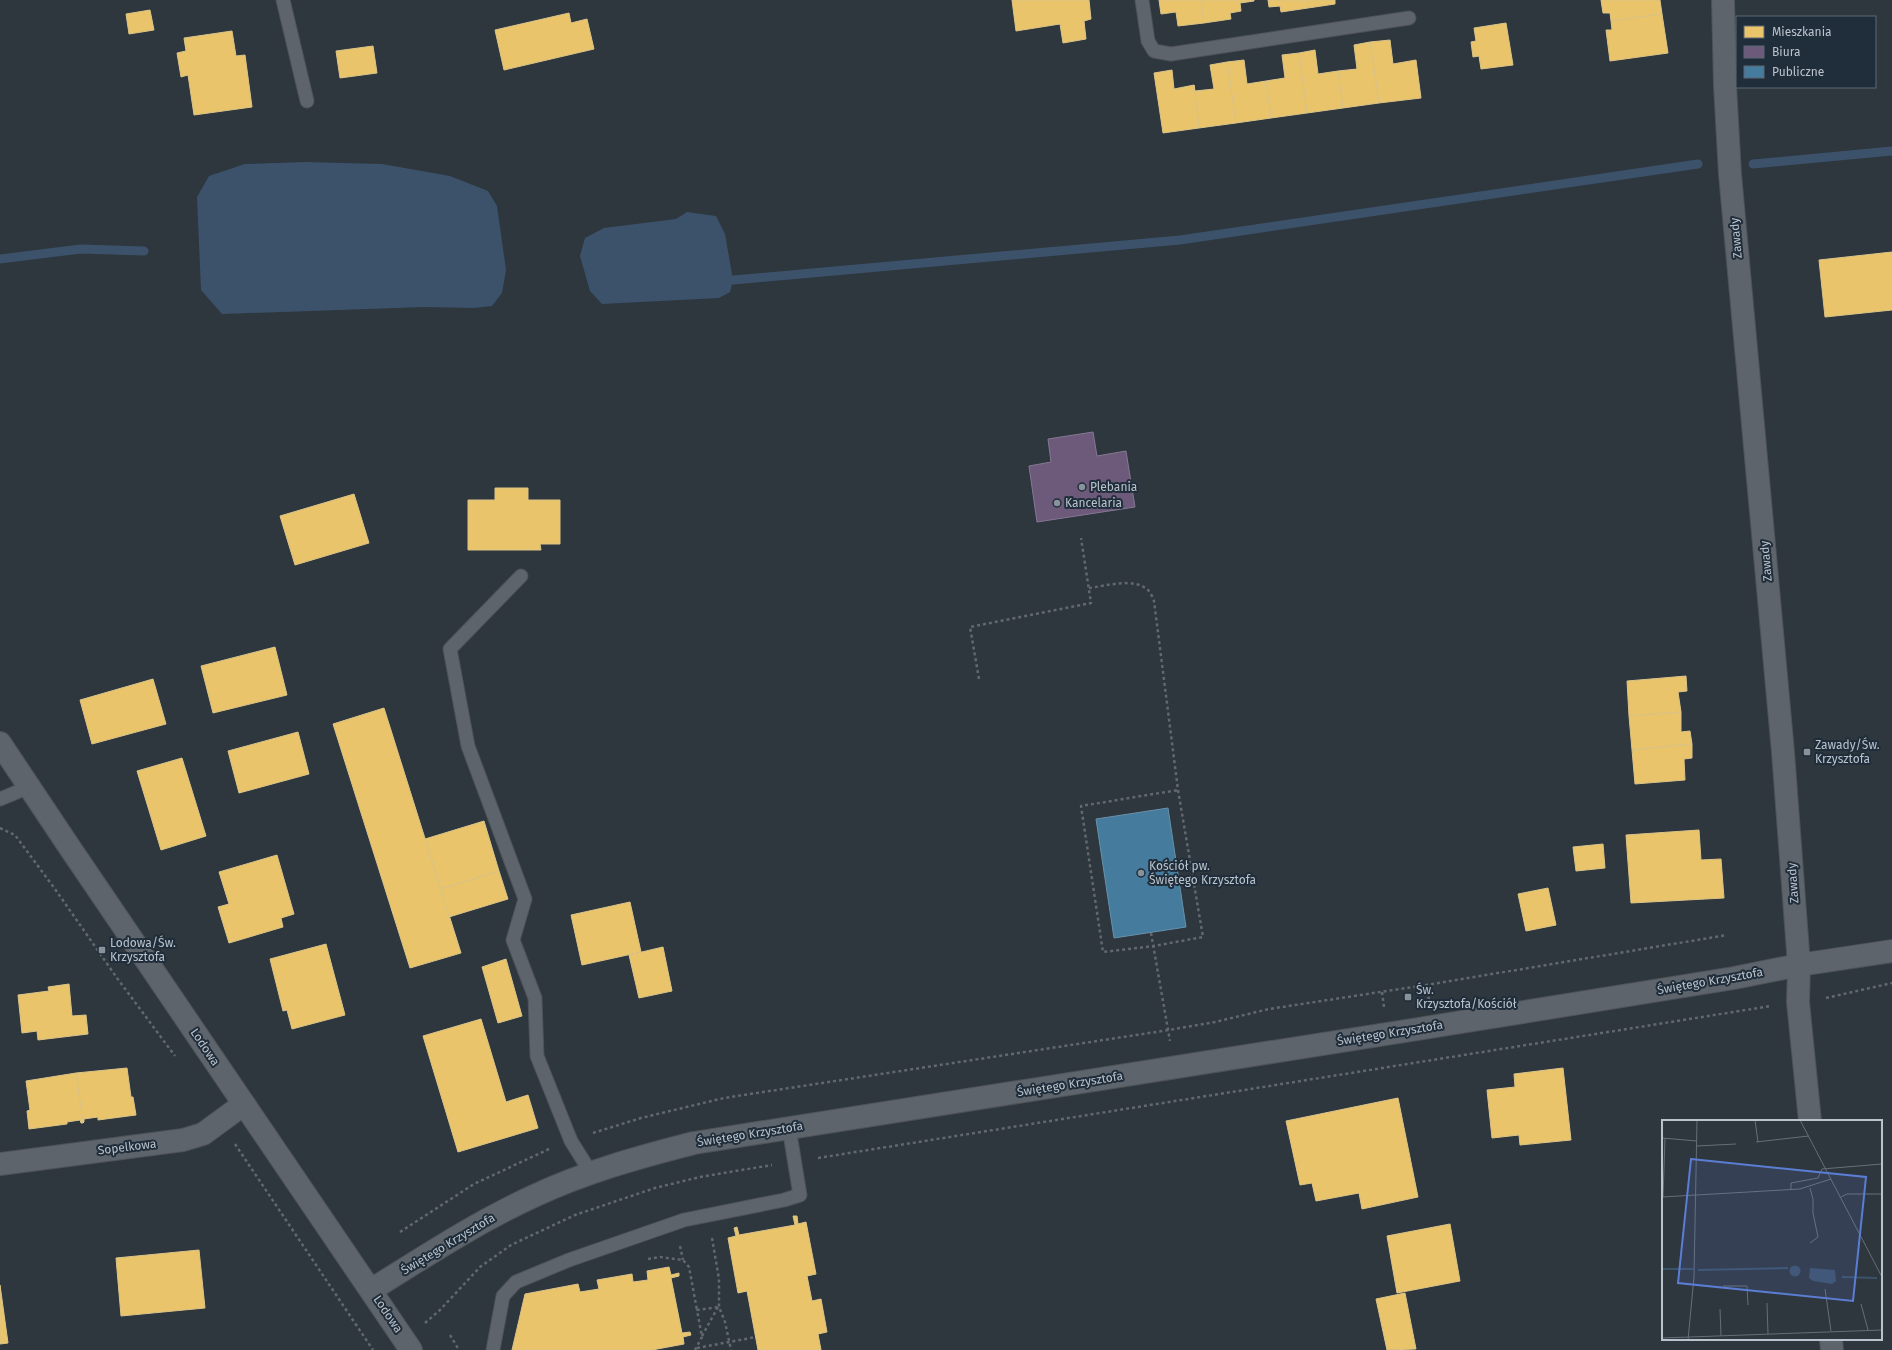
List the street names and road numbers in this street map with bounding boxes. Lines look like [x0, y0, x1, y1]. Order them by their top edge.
street label: Zawady [1727, 217, 1745, 259]
street label: Zawady [1757, 540, 1775, 582]
street label: Zawady [1785, 862, 1801, 904]
street label: Świętego Krzysztofa [1656, 964, 1764, 997]
street label: Świętego Krzysztofa [1336, 1017, 1444, 1048]
street label: Lodowa [187, 1026, 223, 1068]
street label: Świętego Krzysztofa [1016, 1068, 1124, 1099]
street label: Świętego Krzysztofa [696, 1118, 804, 1149]
street label: Sopelkowa [97, 1136, 157, 1158]
street label: Świętego Krzysztofa [398, 1210, 497, 1278]
street label: Lodowa [370, 1293, 406, 1335]

